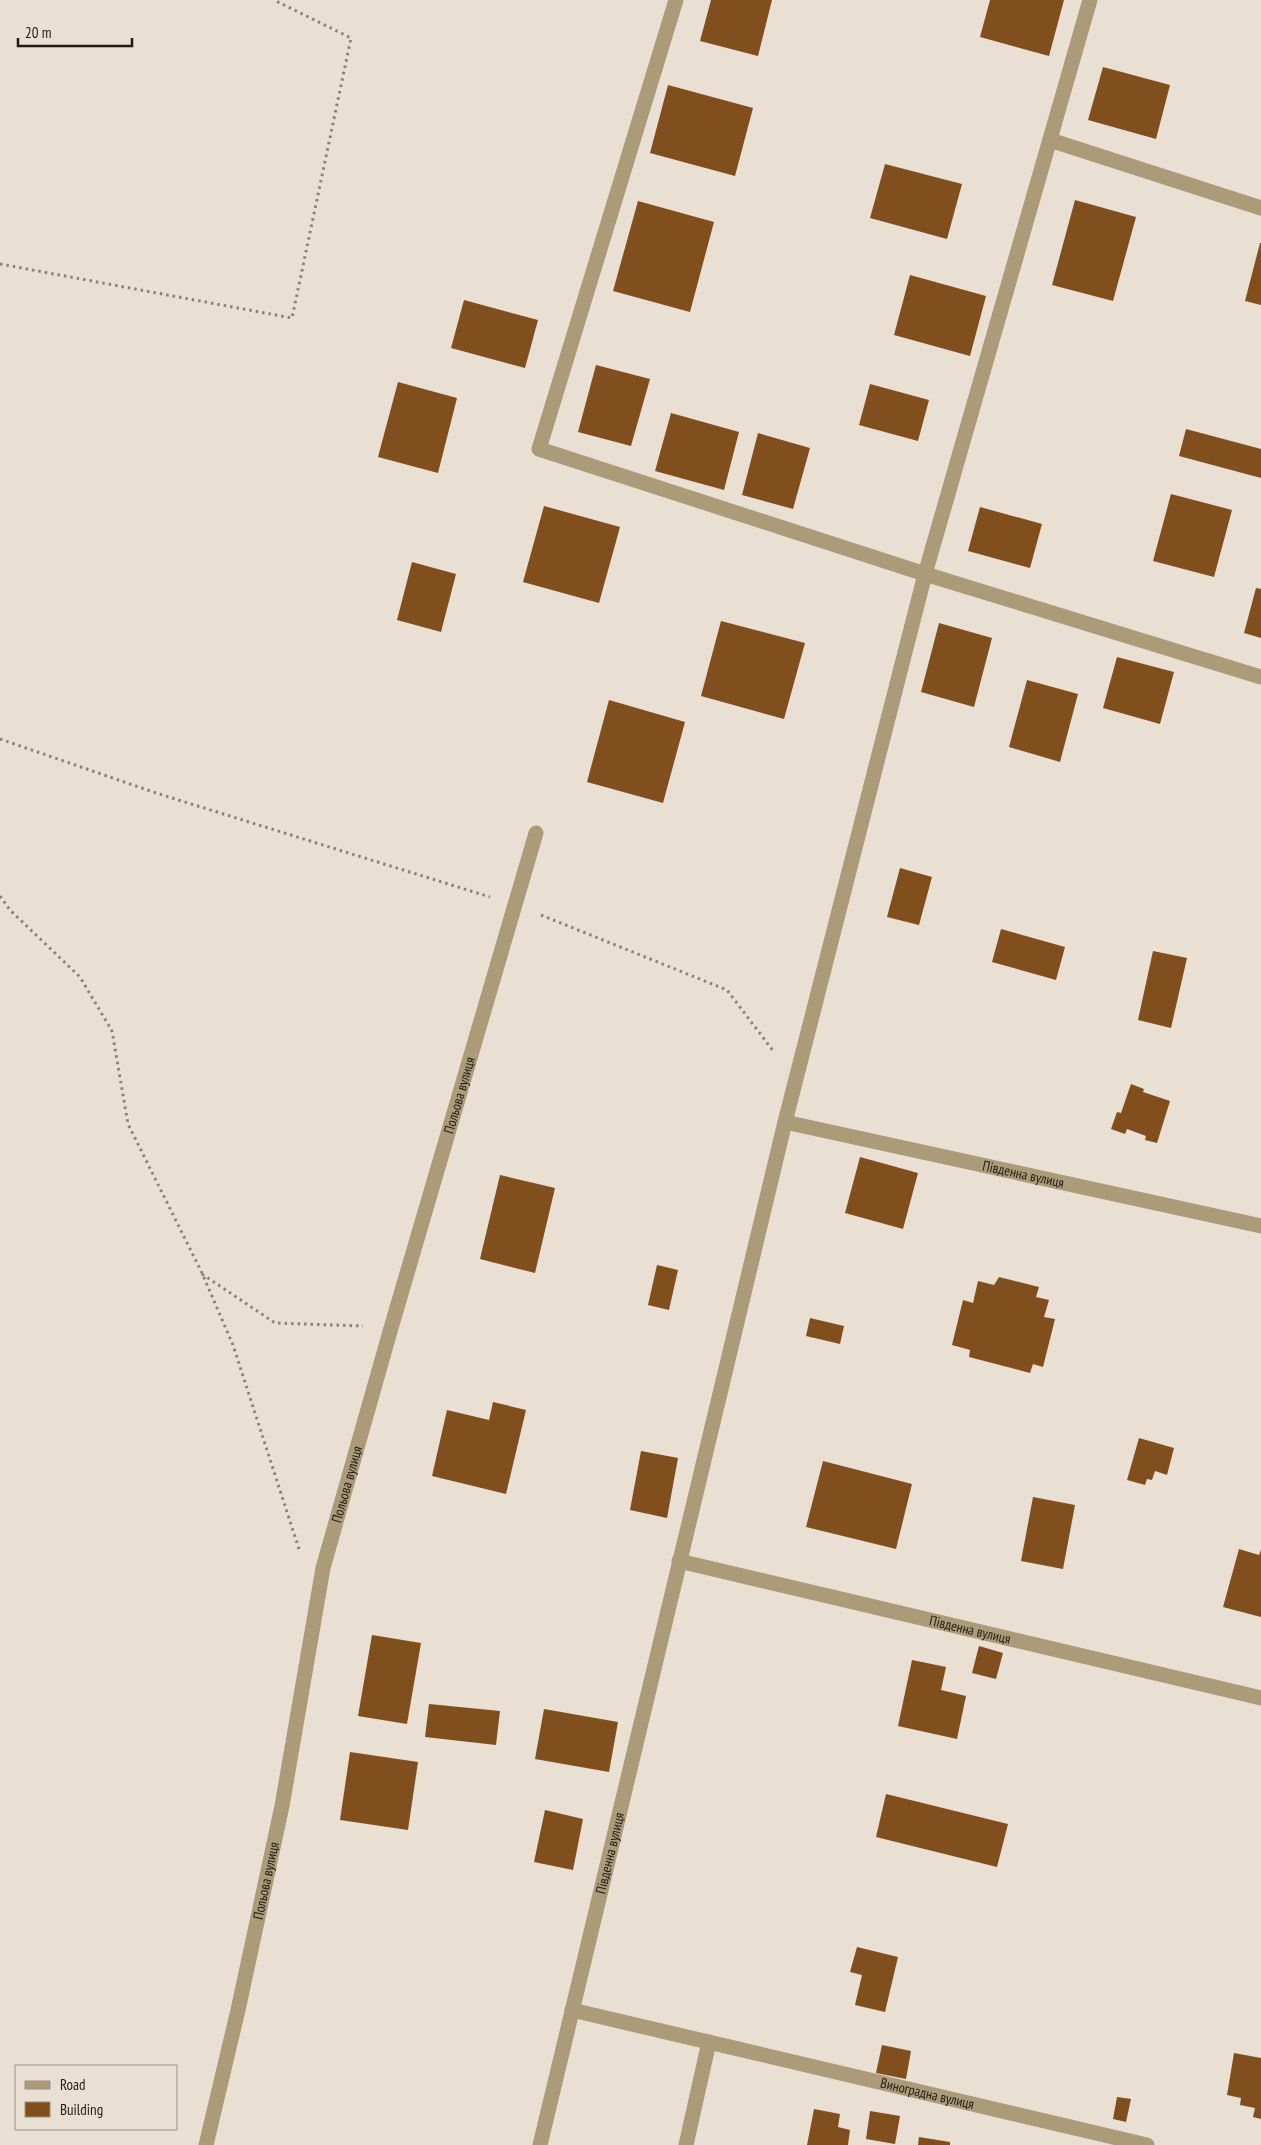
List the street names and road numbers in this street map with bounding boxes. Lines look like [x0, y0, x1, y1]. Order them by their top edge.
street label: Польова вулиця [439, 1055, 479, 1136]
street label: Південна вулиця [981, 1156, 1066, 1192]
street label: Польова вулиця [327, 1444, 366, 1525]
street label: Південна вулиця [928, 1611, 1013, 1648]
street label: Південна вулиця [591, 1811, 628, 1896]
street label: Польова вулиця [249, 1840, 283, 1921]
street label: Виноградна вулиця [879, 2074, 976, 2113]

